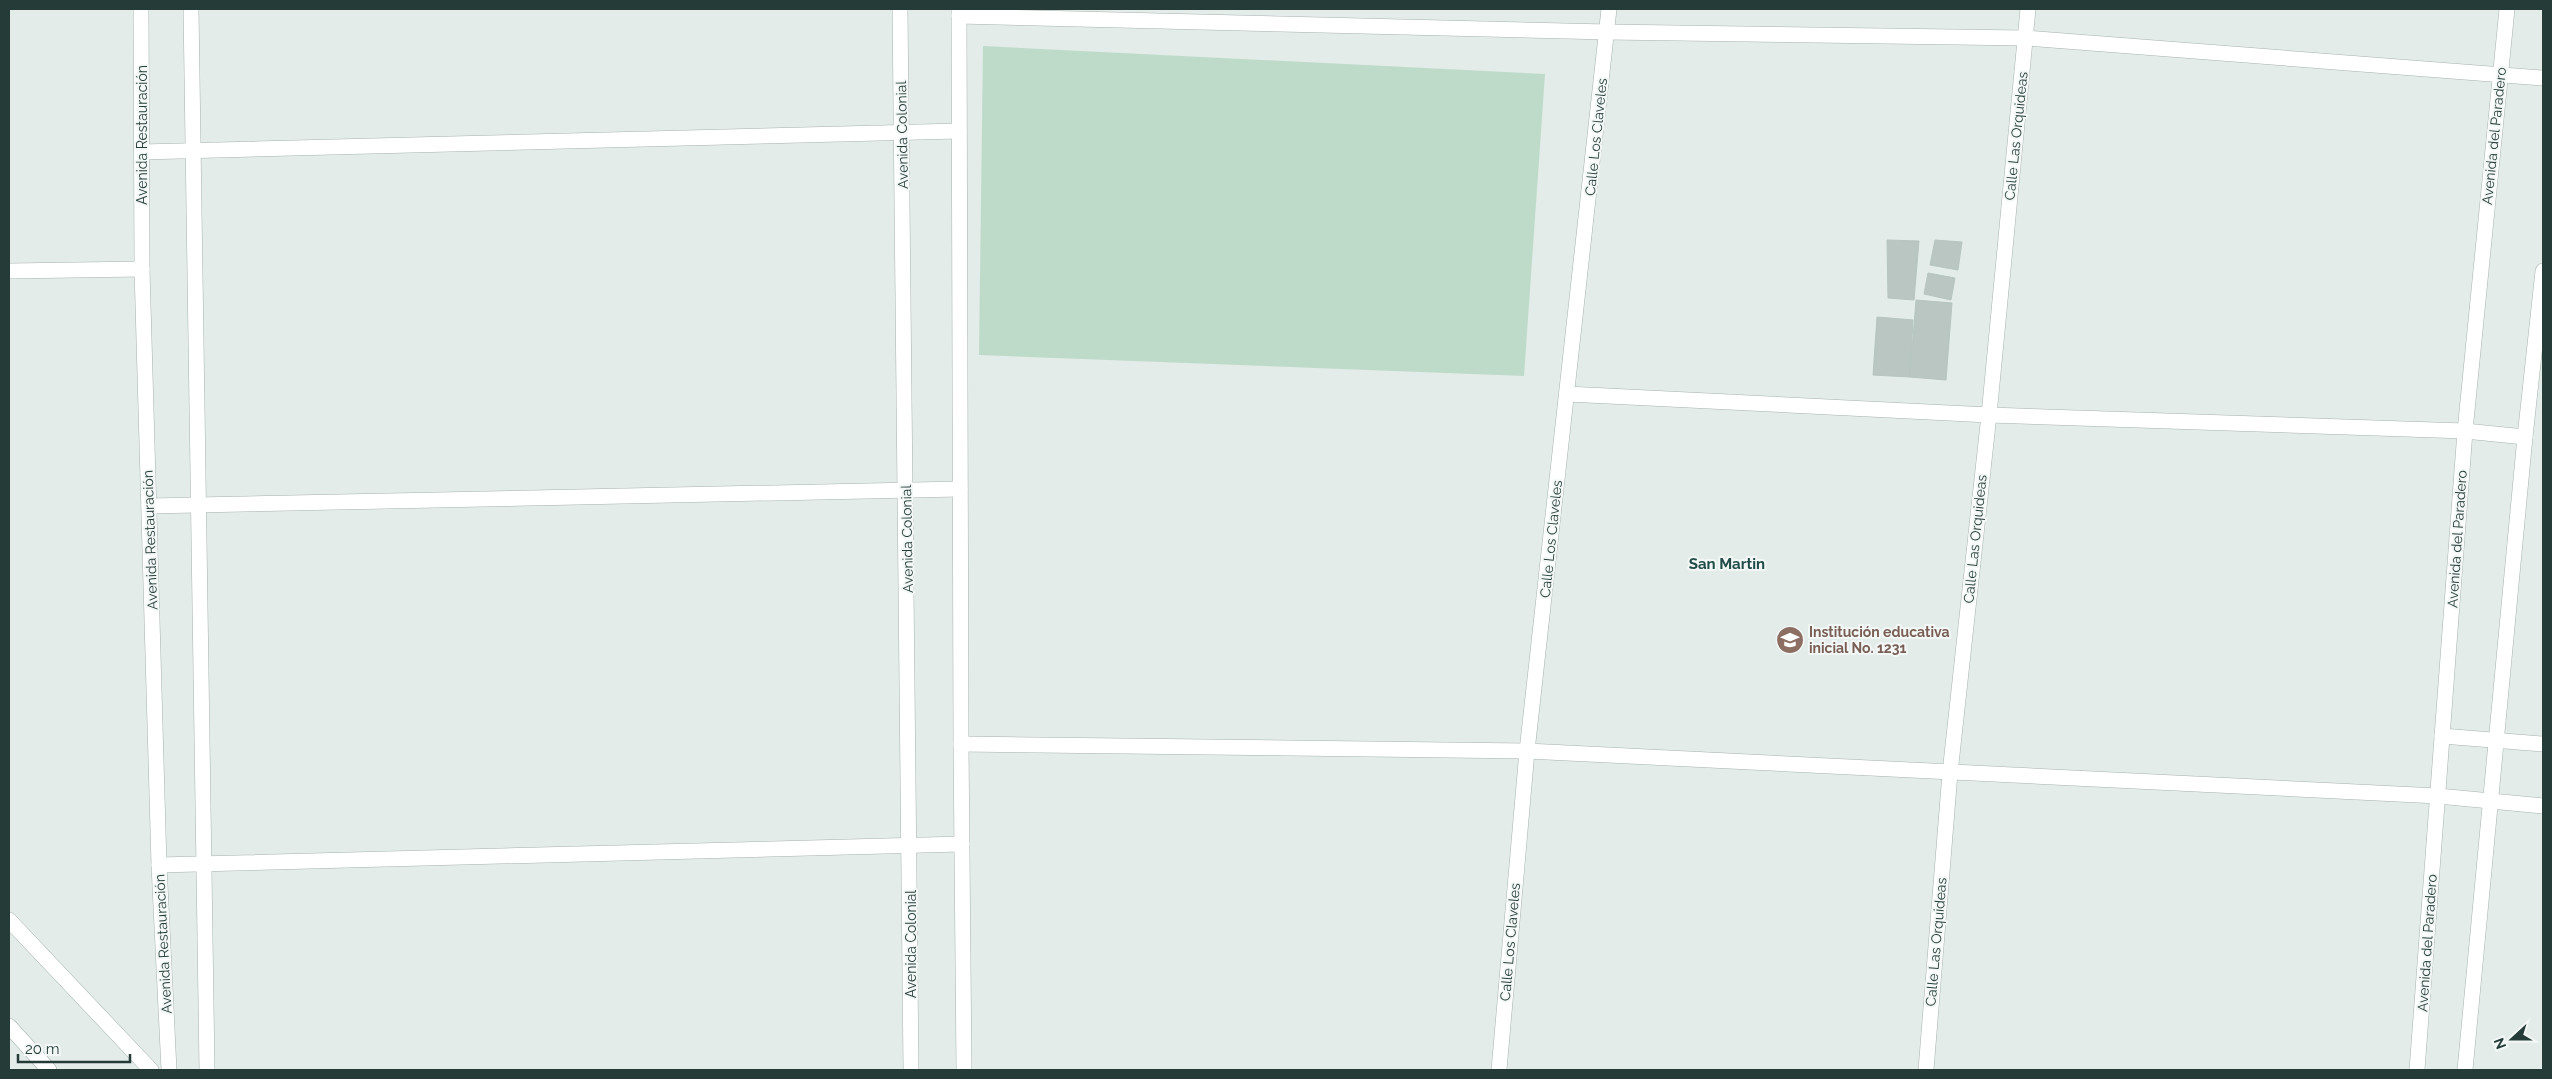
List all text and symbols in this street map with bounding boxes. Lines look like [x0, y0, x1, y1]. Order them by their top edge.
street label: Avenida Restauración [134, 65, 150, 205]
street label: Avenida del Paradero [2479, 66, 2509, 206]
street label: Calle Las Orquideas [2001, 71, 2031, 201]
street label: Calle Los Claveles [1582, 77, 1610, 197]
street label: Avenida Colonial [893, 81, 911, 189]
street label: Avenida Restauración [140, 470, 160, 610]
street label: Avenida del Paradero [2444, 470, 2470, 608]
street label: Calle Las Orquideas [1960, 474, 1990, 604]
street label: Calle Los Claveles [1537, 479, 1565, 599]
street label: Avenida Colonial [898, 485, 916, 593]
district label: San Martin [1689, 555, 1765, 573]
place label: Institución educativa inicial No. 1231 [1809, 624, 1950, 656]
school or university icon: Institución educativa inicial No. 1231 [1775, 625, 1805, 655]
street label: Avenida Restauración [151, 874, 175, 1014]
street label: Avenida del Paradero [2414, 874, 2440, 1012]
street label: Calle Las Orquideas [1922, 877, 1950, 1007]
street label: Calle Los Claveles [1497, 882, 1523, 1002]
street label: Avenida Colonial [903, 890, 919, 998]
north arrow [2487, 1014, 2537, 1064]
scale bar [18, 1032, 130, 1064]
text: N [2490, 1036, 2509, 1052]
text: 20 m [25, 1040, 60, 1058]

